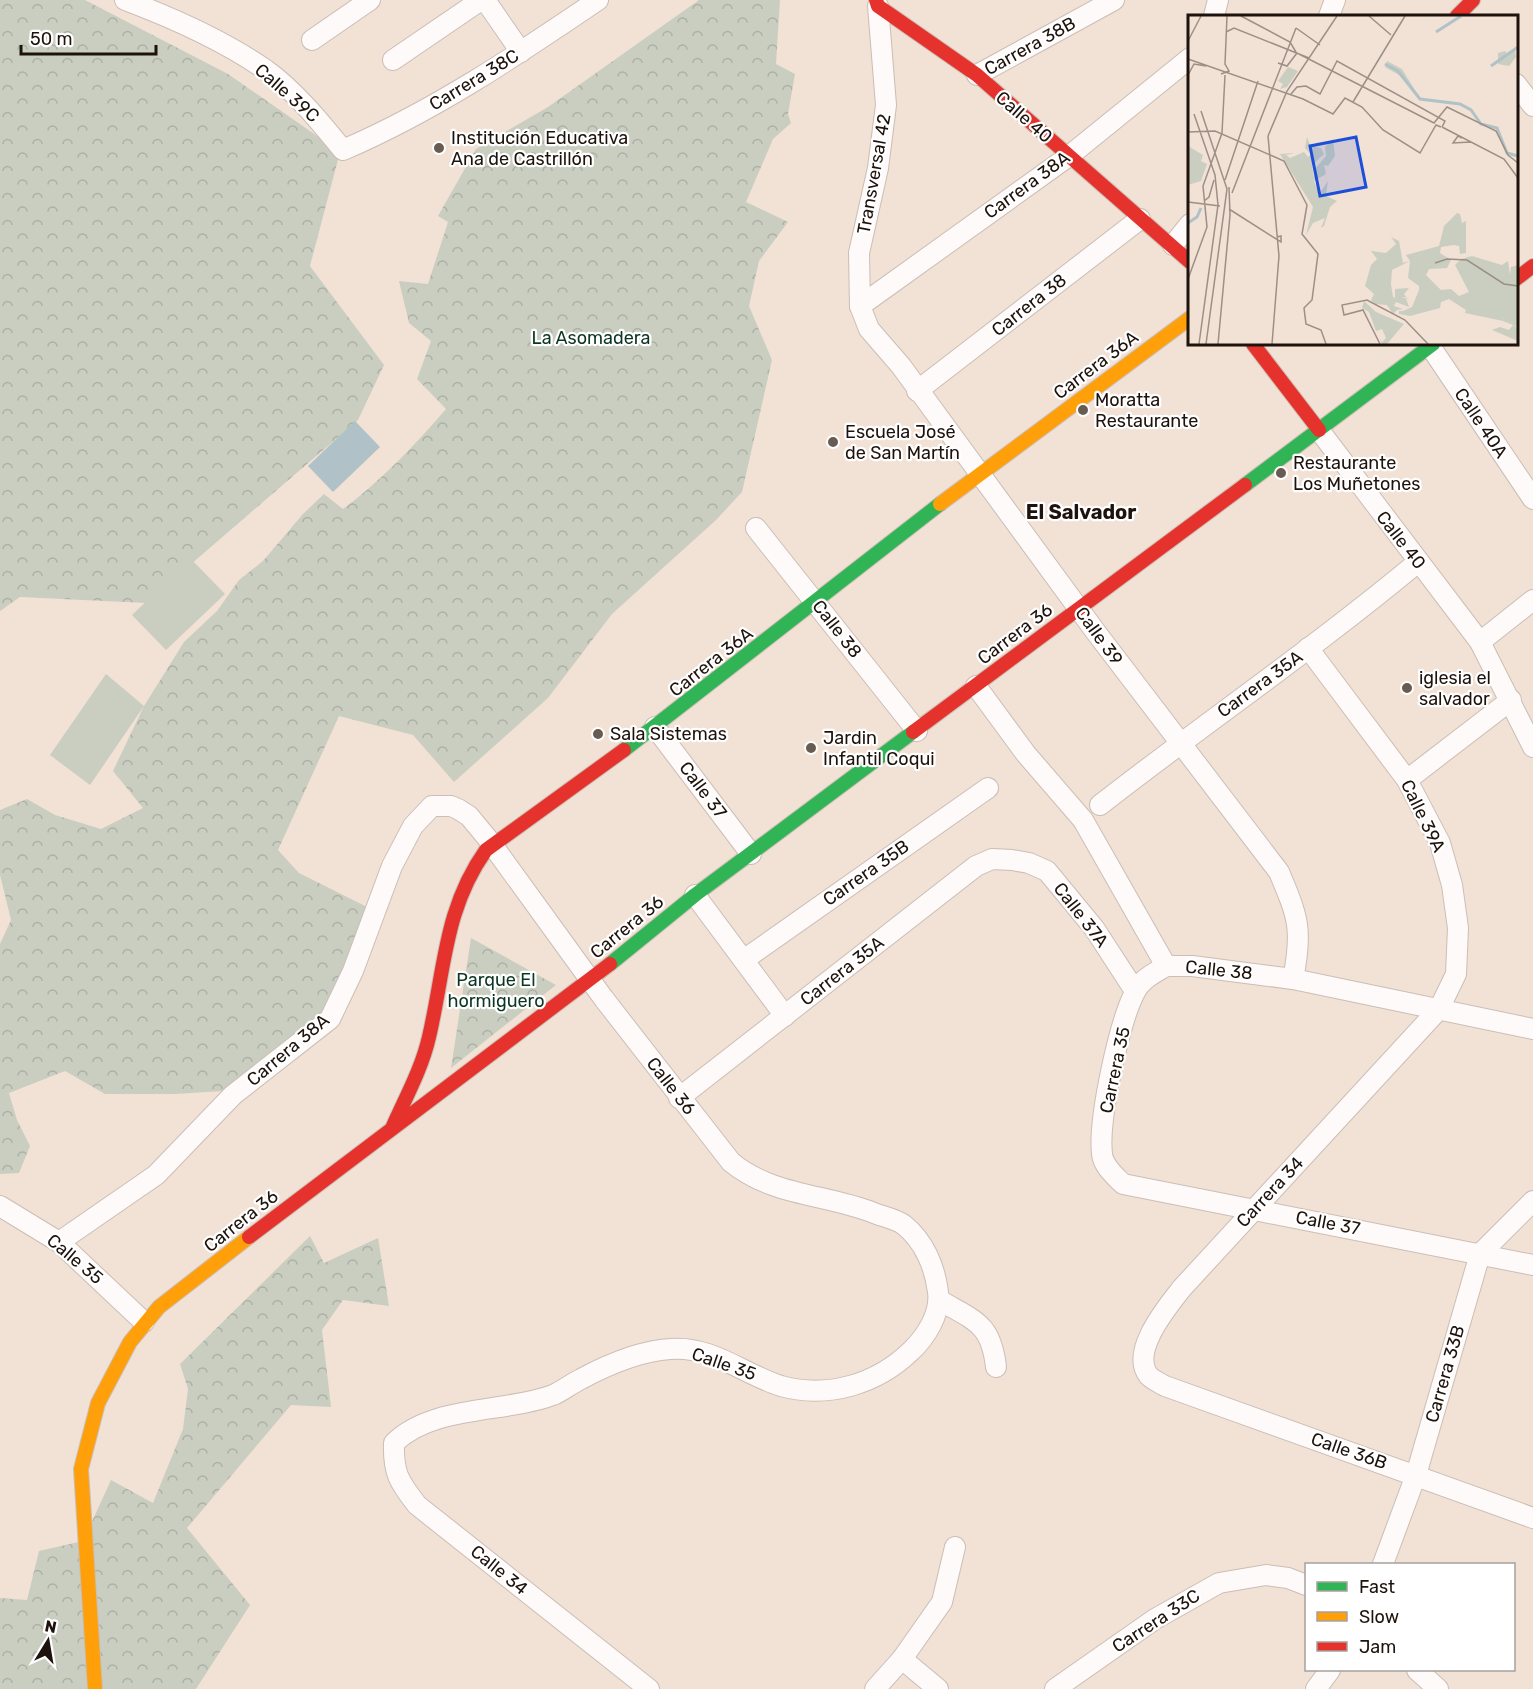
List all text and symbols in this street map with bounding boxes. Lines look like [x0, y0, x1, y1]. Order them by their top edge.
street label: Carrera 38B [981, 12, 1079, 80]
inset map [1188, 15, 1518, 345]
scale bar [21, 18, 156, 56]
text: 50 m [30, 28, 73, 50]
street label: Carrera 38C [425, 45, 523, 115]
street label: Calle 39C [250, 59, 324, 127]
street label: Calle 40 [991, 86, 1057, 148]
street label: Transversal 42 [853, 112, 895, 236]
place label: Institución Educativa Ana de Castrillón [451, 127, 628, 170]
marker: Institución Educativa Ana de Castrillón [432, 141, 446, 155]
street label: Carrera 38A [980, 146, 1074, 224]
street label: Carrera 38 [987, 269, 1071, 341]
street label: Carrera 36A [1049, 326, 1143, 404]
park label: La Asomadera [532, 327, 650, 349]
street label: Calle 40A [1450, 384, 1512, 462]
place label: Moratta Restaurante [1095, 389, 1198, 432]
marker: Moratta Restaurante [1076, 403, 1090, 417]
place label: Escuela José de San Martín [845, 421, 960, 464]
marker: Escuela José de San Martín [826, 435, 840, 449]
place label: Restaurante Los Muñetones [1293, 452, 1420, 495]
marker: Restaurante Los Muñetones [1274, 466, 1288, 480]
district label: El Salvador [1026, 500, 1136, 524]
street label: Calle 40 [1371, 507, 1431, 573]
street label: Calle 38 [808, 596, 866, 662]
street label: Carrera 36 [973, 599, 1057, 669]
street label: Calle 39 [1071, 603, 1127, 669]
street label: Carrera 36A [665, 622, 757, 702]
street label: Carrera 35A [1213, 646, 1307, 722]
place label: iglesia el salvador [1419, 667, 1491, 710]
marker: iglesia el salvador [1400, 681, 1414, 695]
place label: Sala Sistemas [610, 723, 727, 745]
marker: Sala Sistemas [591, 727, 605, 741]
place label: Jardin Infantil Coqui [823, 727, 935, 770]
marker: Jardin Infantil Coqui [804, 741, 818, 755]
street label: Calle 37 [675, 757, 731, 823]
street label: Calle 39A [1396, 776, 1450, 856]
street label: Carrera 35B [819, 835, 913, 911]
street label: Calle 37A [1049, 878, 1113, 952]
street label: Carrera 36 [586, 891, 668, 963]
street label: Carrera 35A [796, 932, 888, 1010]
street label: Calle 38 [1184, 956, 1254, 984]
park label: Parque El hormiguero [447, 969, 545, 1012]
street label: Carrera 38A [242, 1009, 334, 1091]
street label: Carrera 35 [1095, 1025, 1135, 1115]
street label: Calle 36 [642, 1053, 700, 1119]
street label: Carrera 34 [1232, 1152, 1308, 1232]
street label: Carrera 36 [199, 1185, 283, 1257]
street label: Calle 37 [1294, 1206, 1362, 1240]
street label: Calle 35 [42, 1229, 108, 1289]
street label: Carrera 33B [1421, 1323, 1469, 1425]
street label: Calle 35 [689, 1343, 759, 1385]
street label: Calle 36B [1308, 1428, 1390, 1474]
street label: Calle 34 [466, 1540, 532, 1600]
legend [1305, 1563, 1515, 1671]
text: Fast [1359, 1576, 1395, 1598]
street label: Carrera 33C [1108, 1584, 1204, 1658]
text: Slow [1359, 1606, 1399, 1628]
north arrow [18, 1611, 78, 1671]
text: N [43, 1616, 58, 1637]
text: Jam [1359, 1636, 1396, 1658]

